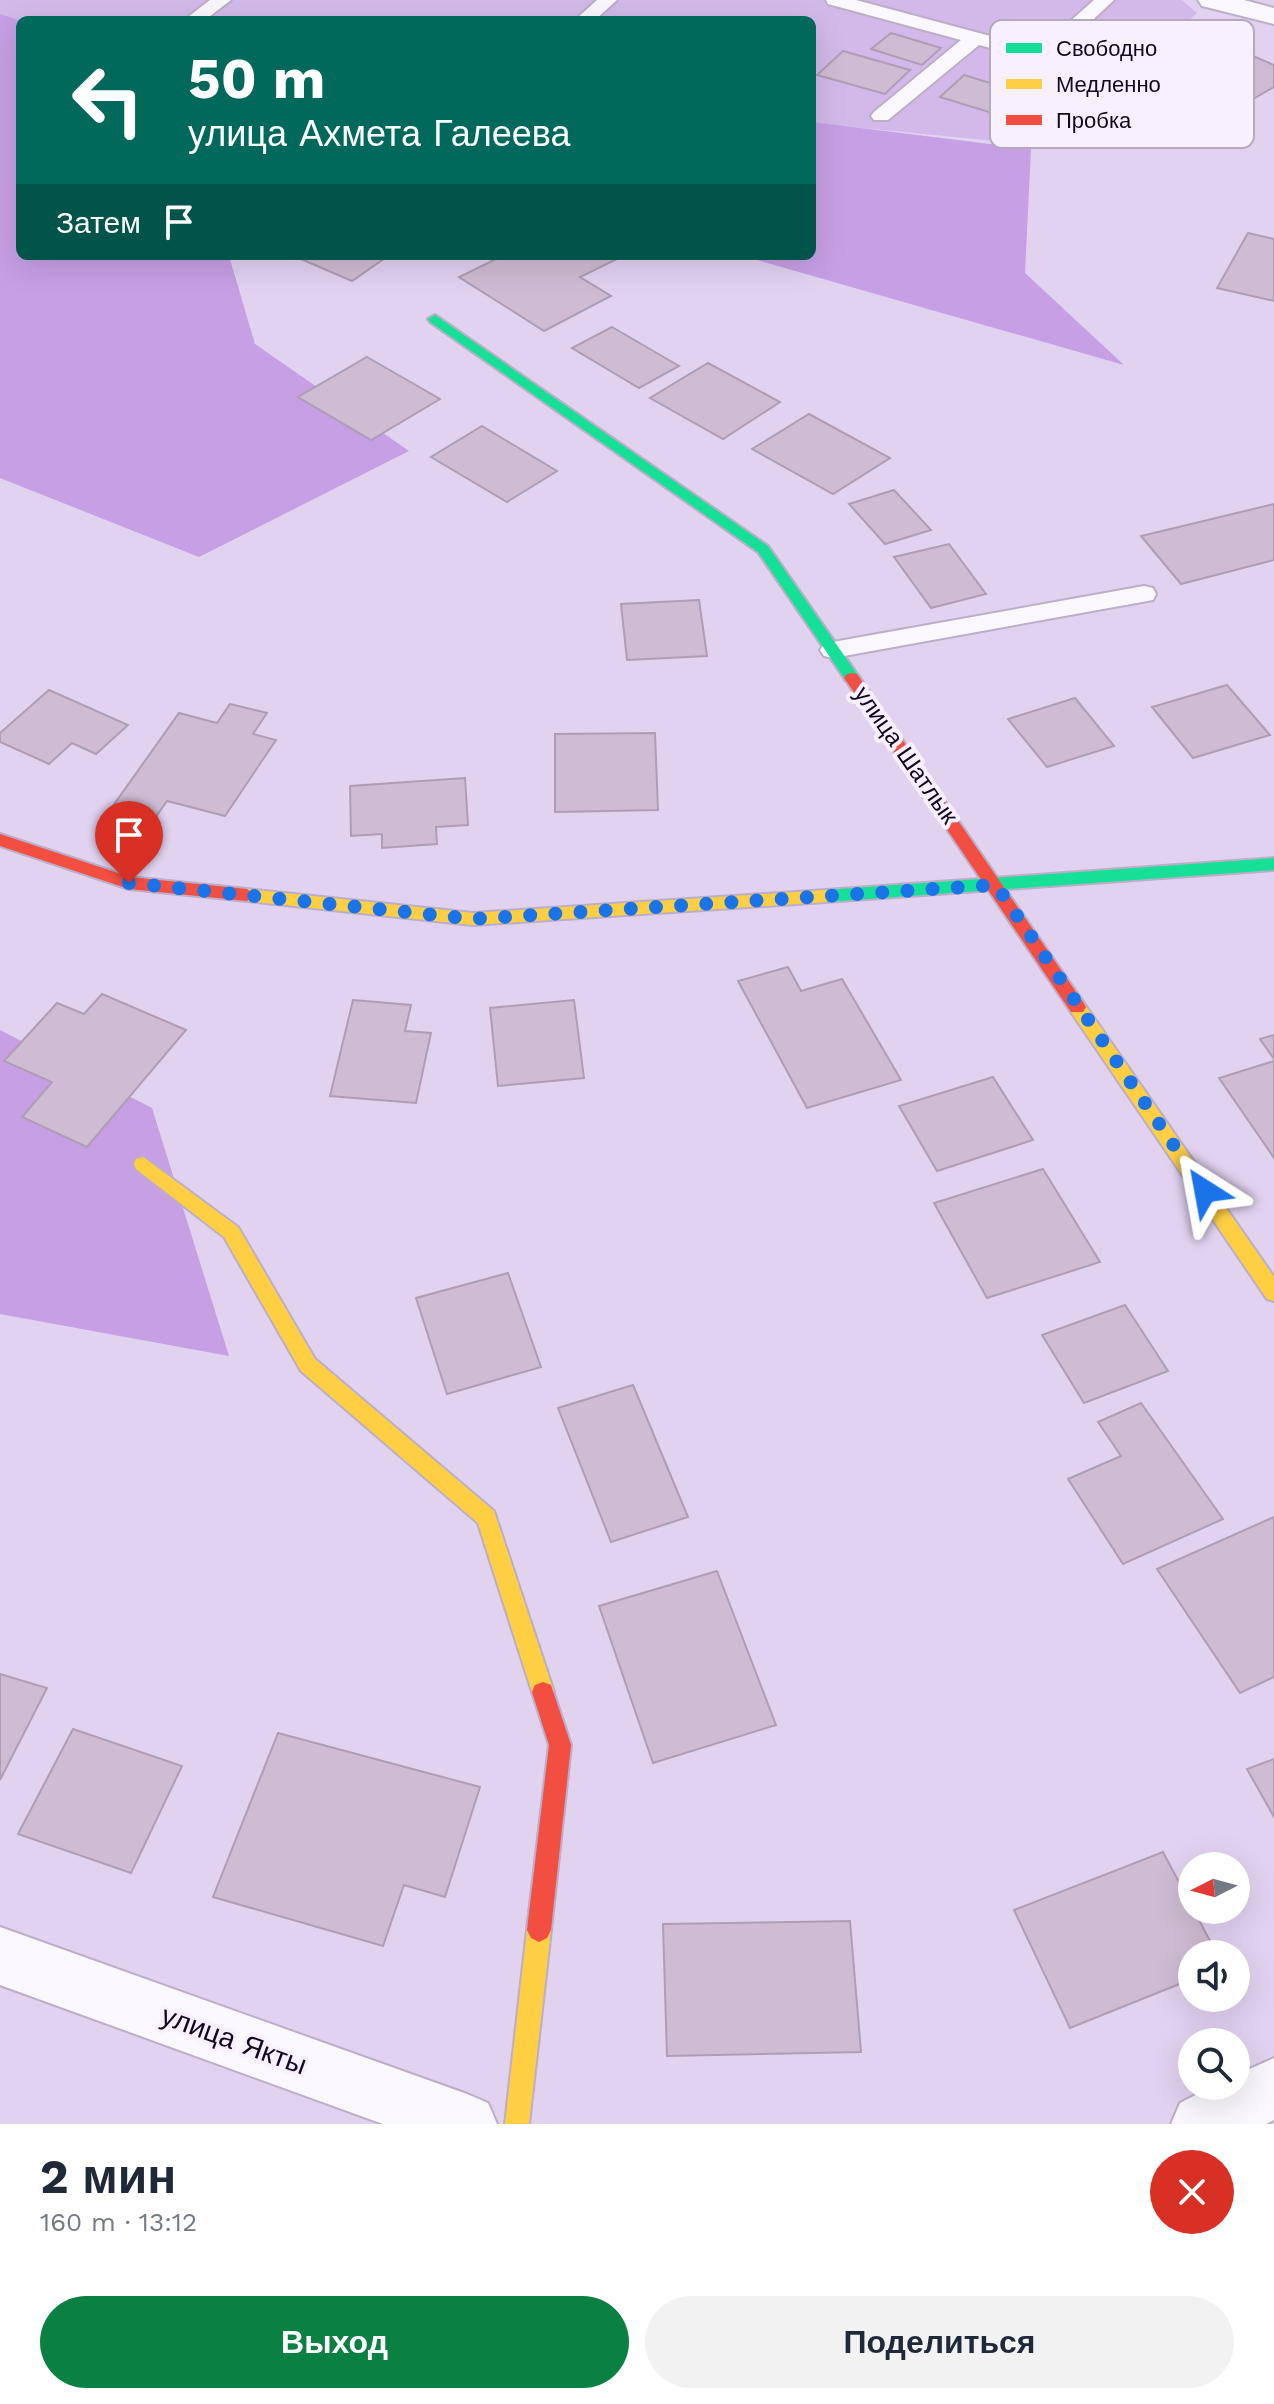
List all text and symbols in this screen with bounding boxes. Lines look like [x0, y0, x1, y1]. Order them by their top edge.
legend [990, 20, 1254, 148]
text: Свободно [1056, 36, 1157, 61]
text: 50 m [188, 46, 325, 112]
icon: left [56, 48, 160, 152]
text: Медленно [1056, 72, 1161, 97]
text: Пробка [1056, 108, 1132, 133]
text: улица Ахмета Галеева [188, 113, 571, 155]
icon: arrive [157, 200, 201, 244]
text: Затем [56, 205, 141, 240]
street label: улица Шатлык [848, 681, 964, 829]
pin [95, 801, 163, 883]
icon: arrive [107, 813, 151, 857]
position arrow [1163, 1149, 1247, 1233]
north arrow [1178, 1852, 1250, 1924]
map controls [1178, 1852, 1250, 2100]
button: sound [1178, 1940, 1250, 2012]
street label: улица Якты [157, 1998, 311, 2082]
button: search [1178, 2028, 1250, 2100]
text: 2 мин [40, 2148, 176, 2205]
button: close [1150, 2150, 1234, 2234]
text: 160 m · 13:12 [40, 2207, 197, 2237]
button: Выход [40, 2296, 629, 2388]
button: Поделиться [645, 2296, 1234, 2388]

